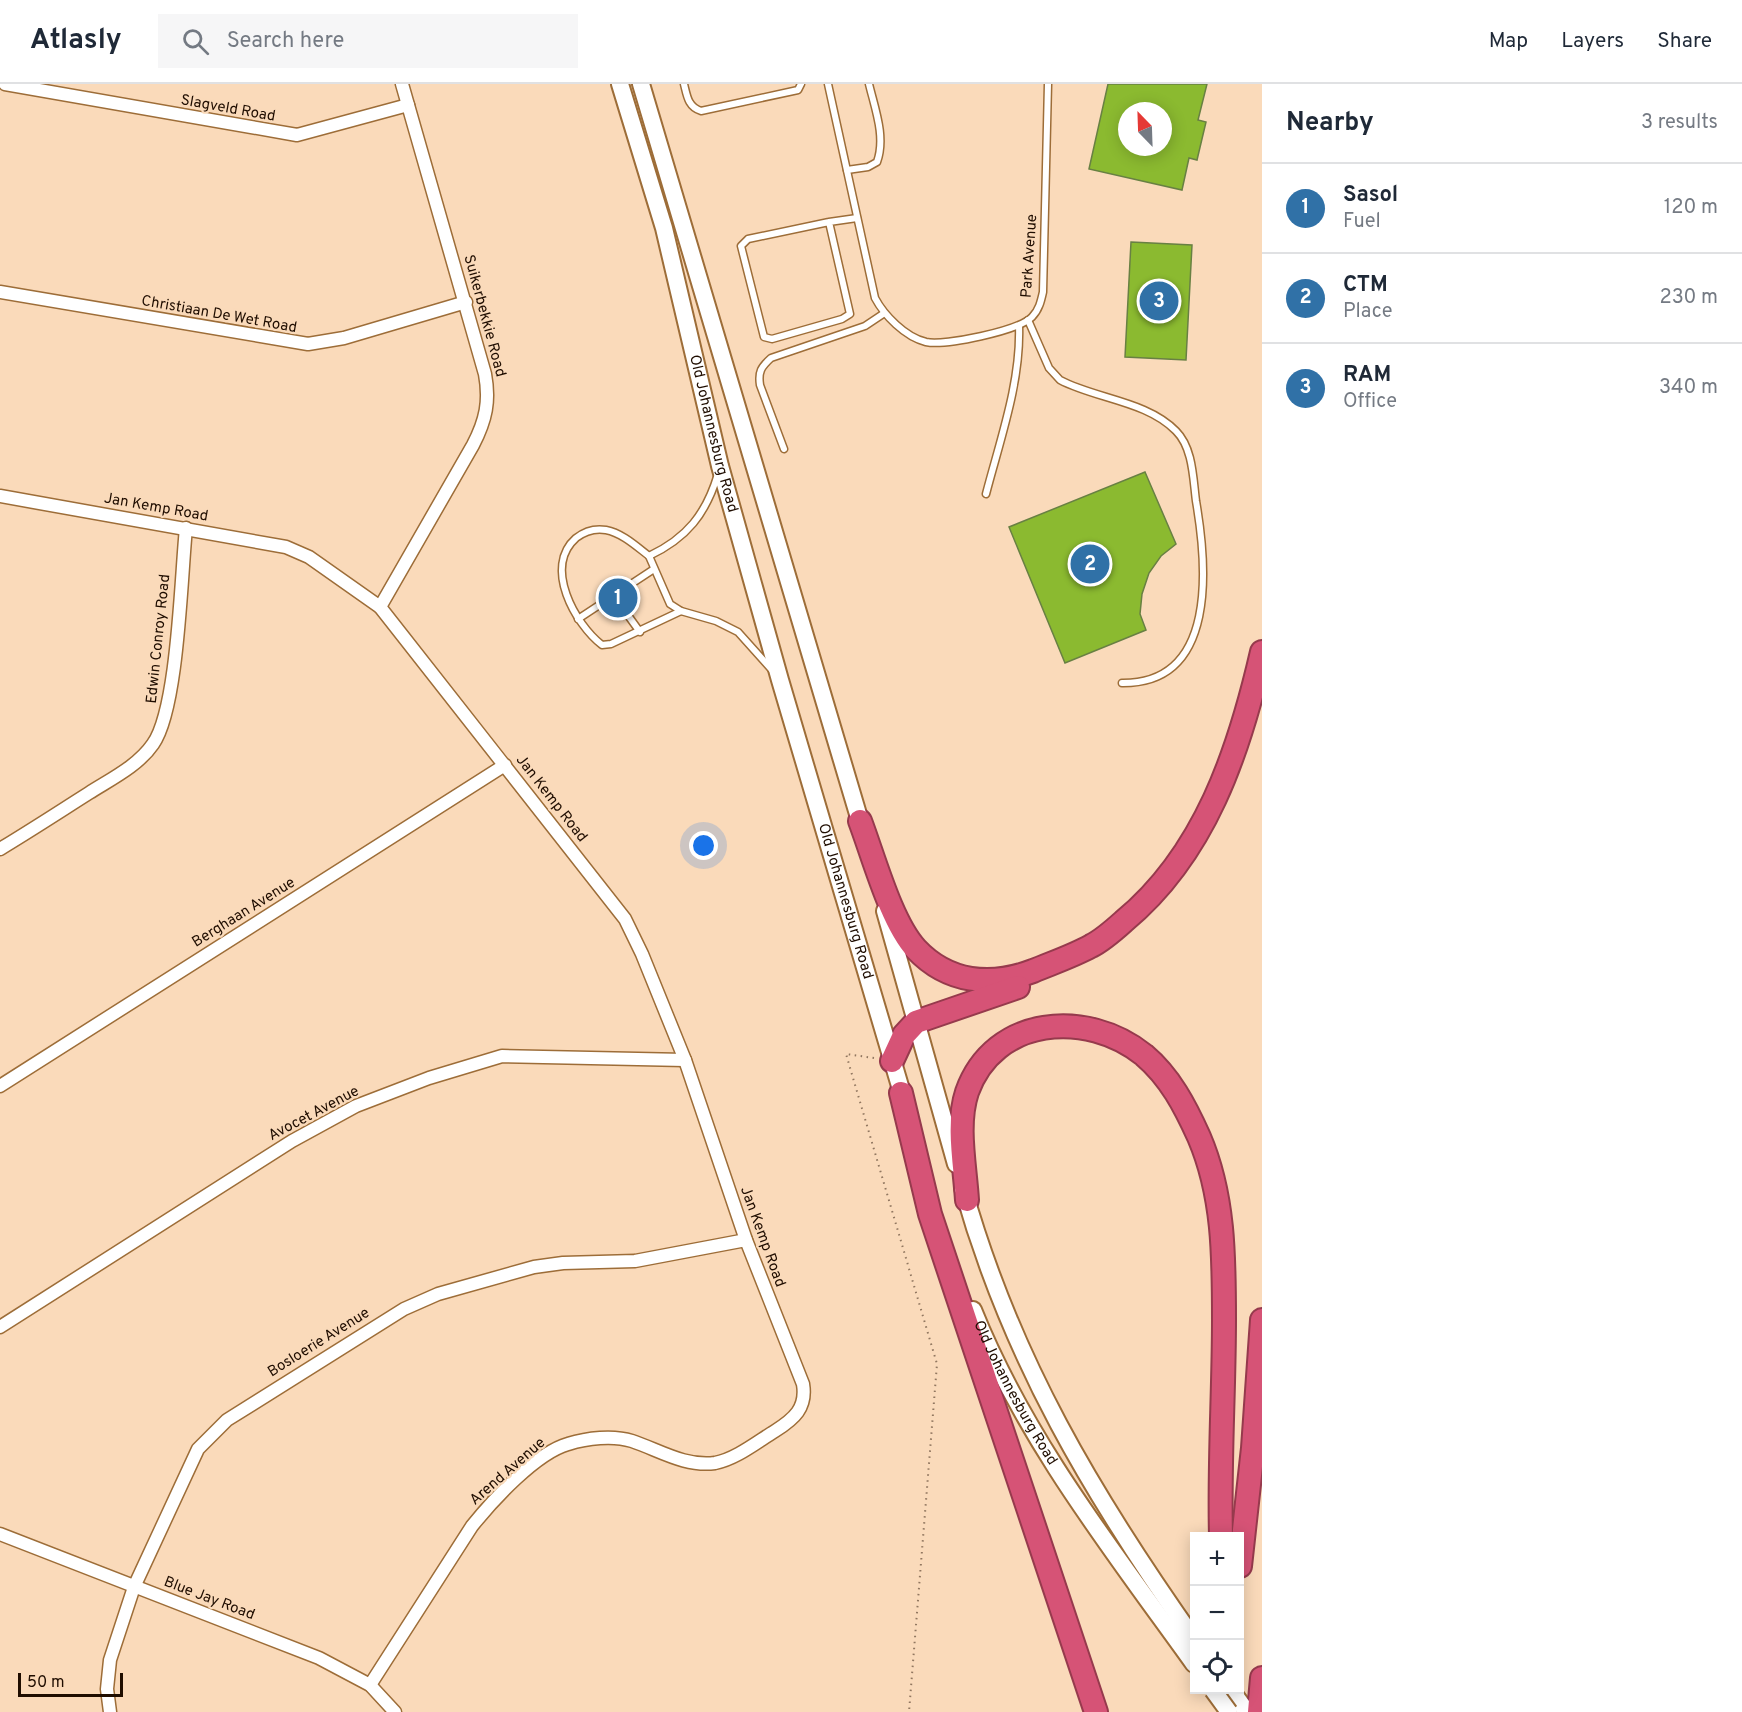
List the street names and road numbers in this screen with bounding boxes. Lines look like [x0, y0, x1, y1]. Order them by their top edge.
street label: Slagveld Road [179, 91, 277, 127]
street label: Park Avenue [1018, 213, 1042, 299]
street label: Suikerbekkie Road [459, 253, 509, 379]
street label: Christiaan De Wet Road [140, 292, 298, 338]
street label: Old Johannesburg Road [685, 353, 742, 515]
street label: Jan Kemp Road [102, 489, 210, 527]
street label: Edwin Conroy Road [143, 573, 175, 705]
street label: Jan Kemp Road [511, 752, 591, 846]
street label: Old Johannesburg Road [813, 821, 877, 981]
street label: Berghaan Avenue [189, 874, 299, 952]
street label: Avocet Avenue [265, 1082, 363, 1146]
street label: Jan Kemp Road [735, 1184, 789, 1290]
street label: Bosloerie Avenue [264, 1304, 374, 1382]
street label: Old Johannesburg Road [969, 1318, 1061, 1469]
street label: Arend Avenue [466, 1434, 550, 1510]
street label: Blue Jay Road [161, 1573, 257, 1625]

